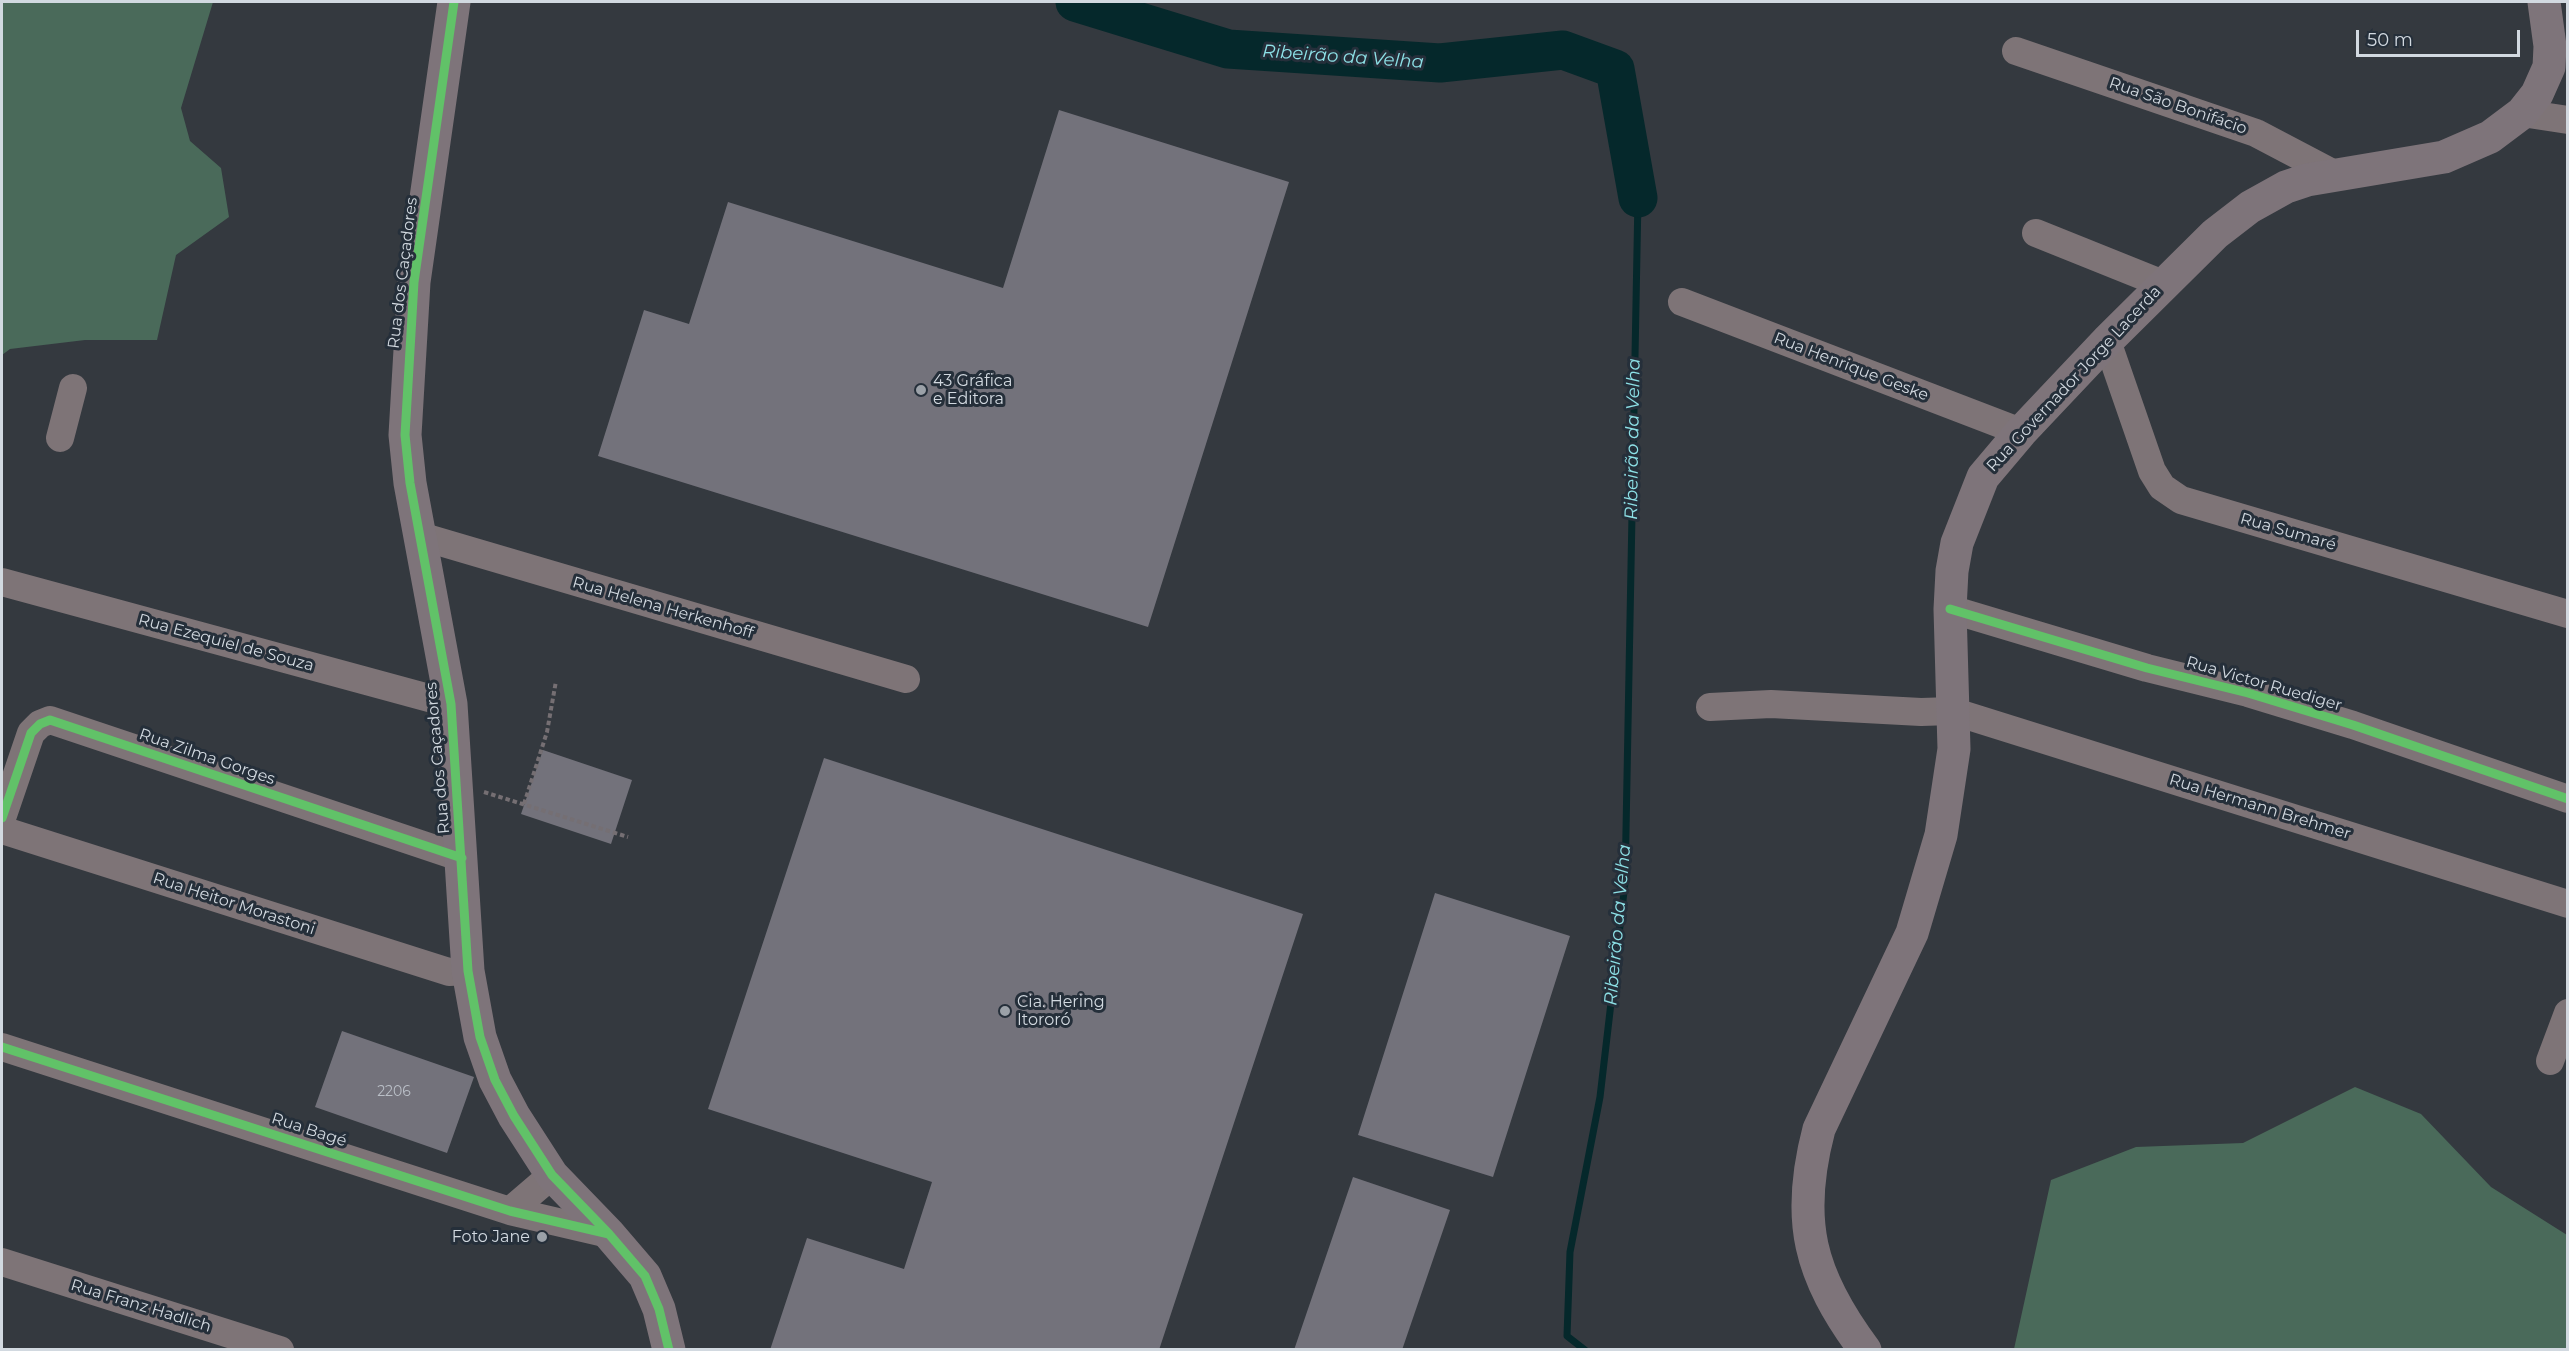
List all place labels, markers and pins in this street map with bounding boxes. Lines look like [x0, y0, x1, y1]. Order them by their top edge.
place label: 43 Gráfica e Editora [933, 371, 1012, 409]
marker: 43 Gráfica e Editora [914, 383, 928, 397]
place label: Cia. Hering Itororó [1017, 992, 1105, 1030]
marker: Cia. Hering Itororó [998, 1004, 1012, 1018]
place label: Foto Jane [452, 1227, 530, 1247]
marker: Foto Jane [535, 1230, 549, 1244]

